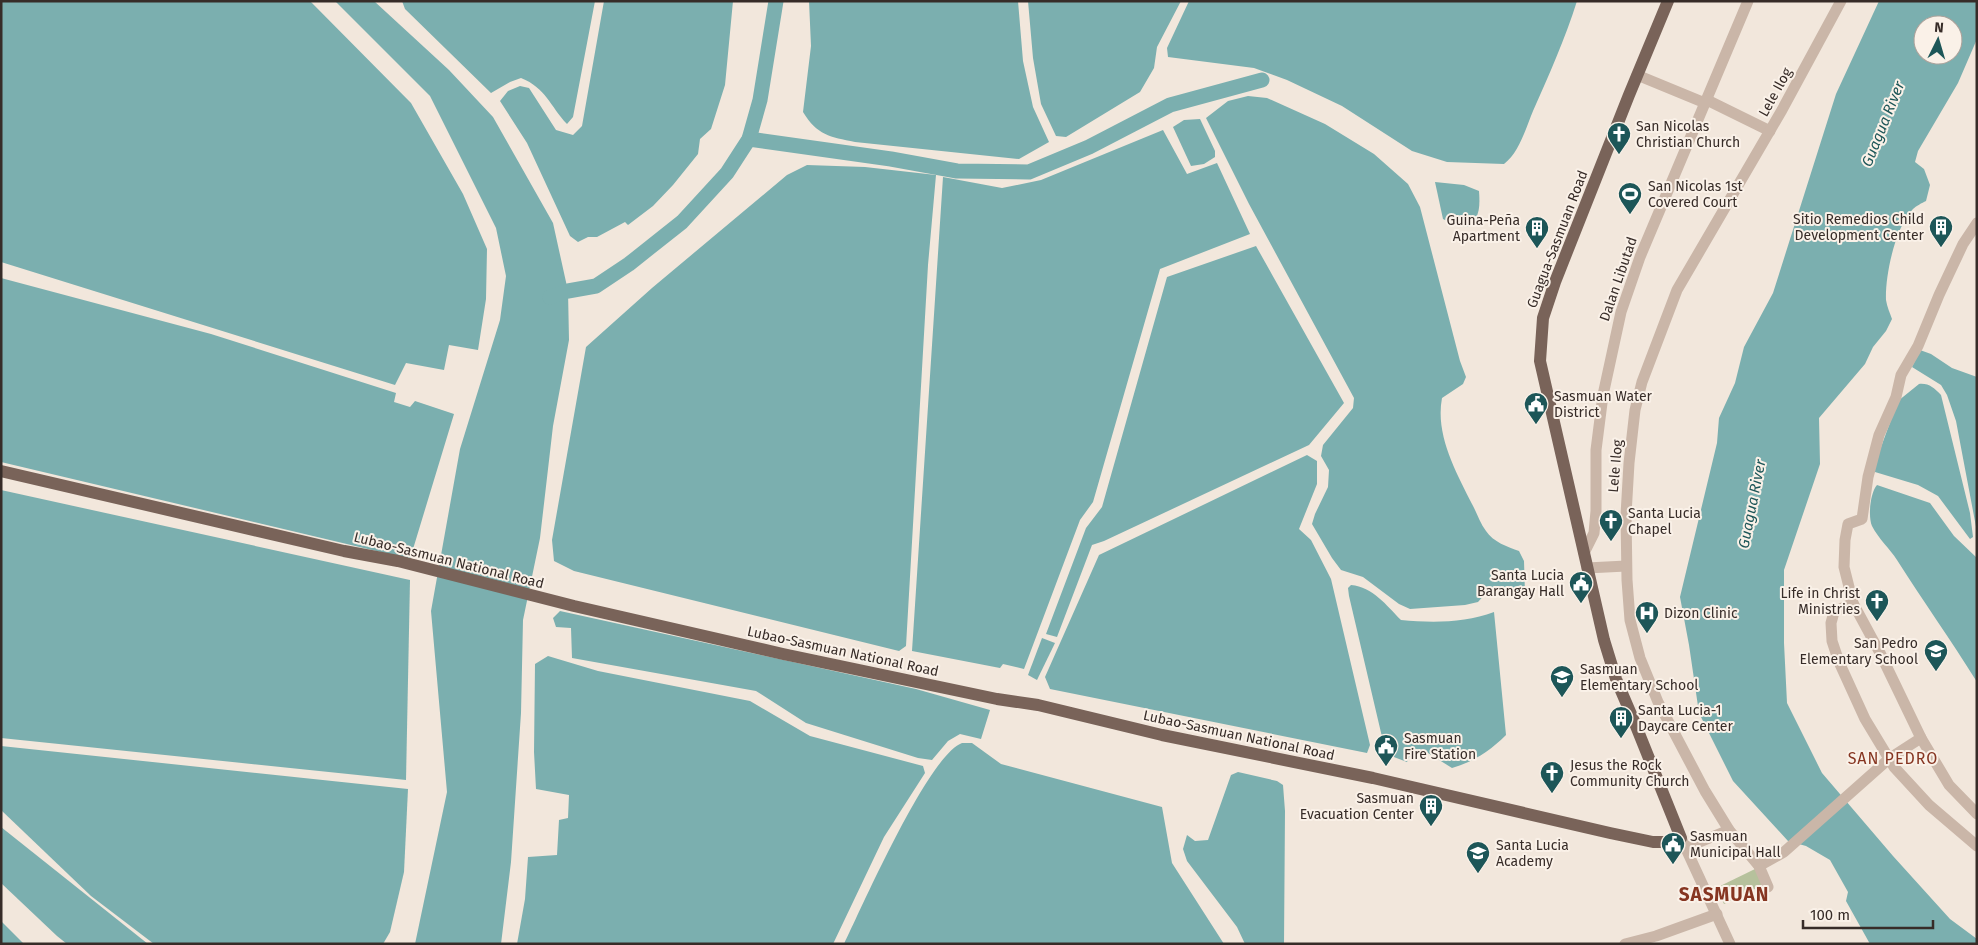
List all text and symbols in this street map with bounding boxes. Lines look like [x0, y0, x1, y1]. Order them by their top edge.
north arrow [1913, 15, 1963, 65]
text: N [1934, 19, 1944, 36]
street label: Lele Ilog [1755, 64, 1796, 120]
water label: Guagua River [1858, 78, 1909, 169]
place label: San Nicolas Christian Church [1636, 118, 1740, 151]
church icon: San Nicolas Christian Church [1606, 121, 1632, 155]
street label: Guagua-Sasmuan Road [1523, 168, 1592, 310]
place label: San Nicolas 1st Covered Court [1648, 178, 1744, 211]
sports icon: San Nicolas 1st Covered Court [1617, 181, 1643, 215]
place label: Sitio Remedios Child Development Center [1793, 211, 1925, 244]
place label: Guina-Peña Apartment [1447, 212, 1521, 245]
building icon: Sitio Remedios Child Development Center [1928, 214, 1954, 248]
building icon: Guina-Peña Apartment [1524, 215, 1550, 249]
street label: Dalan Libutad [1596, 235, 1641, 324]
place label: Sasmuan Water District [1554, 388, 1653, 421]
public building icon: Sasmuan Water District [1523, 391, 1549, 425]
street label: Lele Ilog [1605, 438, 1626, 493]
water label: Guagua River [1735, 457, 1770, 550]
place label: Santa Lucia Chapel [1628, 505, 1701, 538]
church icon: Santa Lucia Chapel [1598, 508, 1624, 542]
street label: Lubao-Sasmuan National Road [352, 529, 546, 592]
place label: Santa Lucia Barangay Hall [1477, 567, 1564, 600]
public building icon: Santa Lucia Barangay Hall [1568, 570, 1594, 604]
place label: Life in Christ Ministries [1780, 585, 1861, 618]
church icon: Life in Christ Ministries [1864, 588, 1890, 622]
hospital icon: Dizon Clinic [1634, 600, 1660, 634]
place label: Dizon Clinic [1664, 605, 1738, 622]
street label: Lubao-Sasmuan National Road [746, 623, 940, 680]
place label: San Pedro Elementary School [1800, 635, 1918, 668]
school or university icon: San Pedro Elementary School [1923, 638, 1949, 672]
place label: Sasmuan Elementary School [1580, 661, 1698, 694]
school or university icon: Sasmuan Elementary School [1549, 664, 1575, 698]
place label: Santa Lucia-1 Daycare Center [1638, 702, 1733, 735]
building icon: Santa Lucia-1 Daycare Center [1608, 705, 1634, 739]
street label: Lubao-Sasmuan National Road [1142, 707, 1336, 764]
place label: Sasmuan Fire Station [1404, 730, 1476, 763]
public building icon: Sasmuan Fire Station [1373, 733, 1399, 767]
district label: SAN PEDRO [1848, 749, 1938, 768]
place label: Jesus the Rock Community Church [1570, 757, 1690, 790]
church icon: Jesus the Rock Community Church [1539, 760, 1565, 794]
place label: Sasmuan Evacuation Center [1300, 790, 1415, 823]
building icon: Sasmuan Evacuation Center [1418, 793, 1444, 827]
place label: Sasmuan Municipal Hall [1690, 828, 1781, 861]
public building icon: Sasmuan Municipal Hall [1660, 831, 1686, 865]
place label: Santa Lucia Academy [1496, 837, 1569, 870]
school or university icon: Santa Lucia Academy [1465, 840, 1491, 874]
district label: SASMUAN [1679, 883, 1769, 906]
scale bar [1803, 898, 1933, 930]
text: 100 m [1810, 906, 1850, 924]

